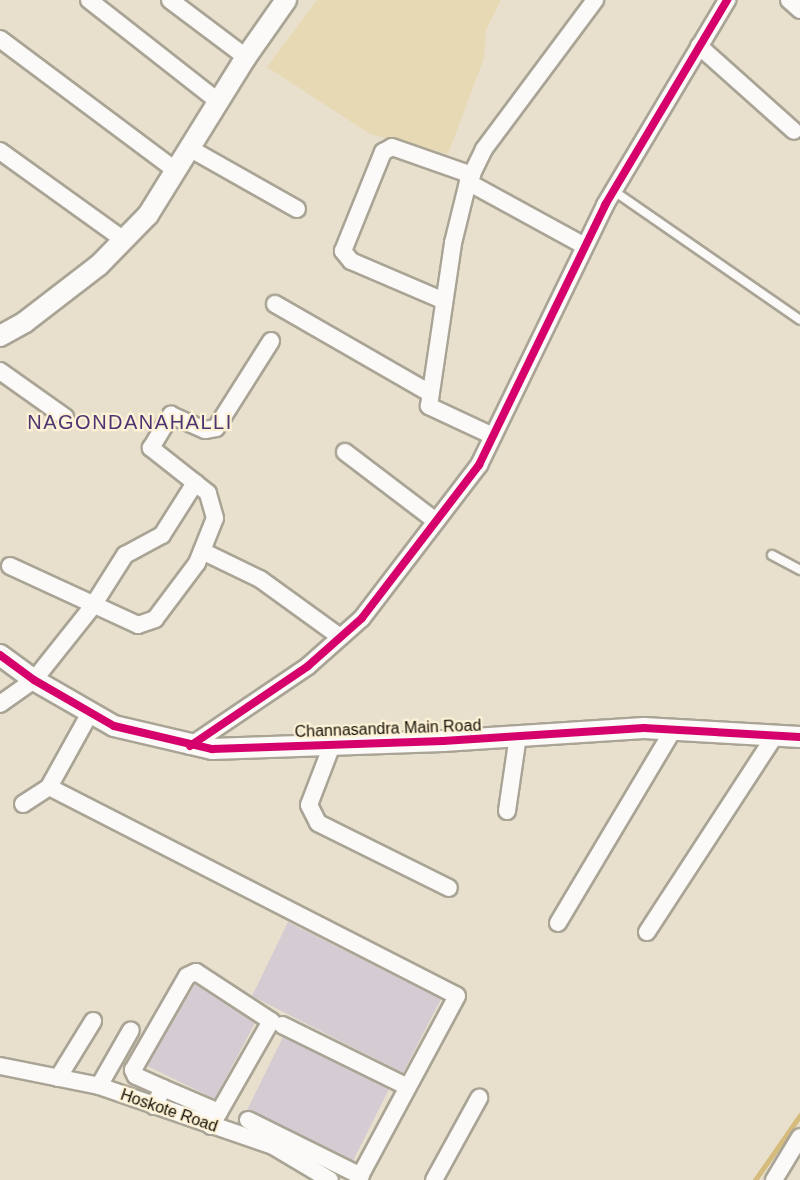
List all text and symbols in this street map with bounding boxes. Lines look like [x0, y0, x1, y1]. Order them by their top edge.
district label: NAGONDANAHALLI [27, 410, 233, 434]
street label: Channasandra Main Road [294, 716, 482, 742]
street label: Hoskote Road [118, 1085, 220, 1137]

